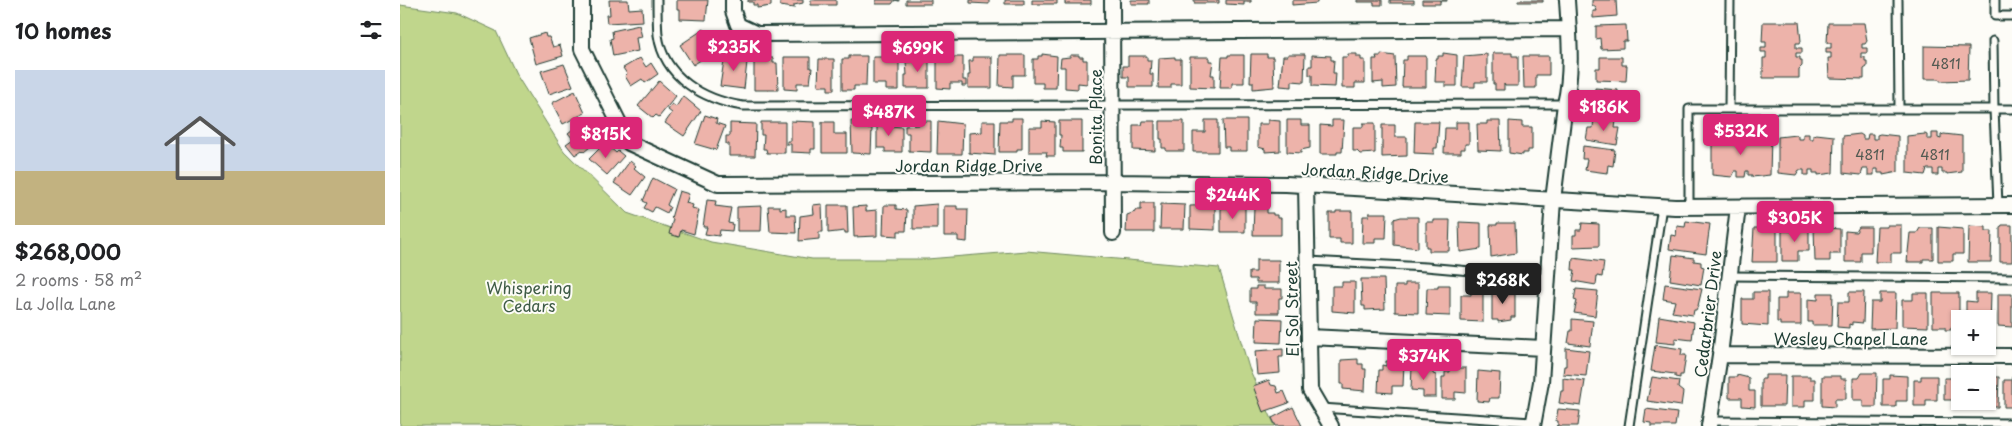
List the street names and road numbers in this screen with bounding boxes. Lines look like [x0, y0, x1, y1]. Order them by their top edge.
street label: Bonita Place [1083, 69, 1107, 165]
street label: Jordan Ridge Drive [895, 153, 1043, 177]
street label: Jordan Ridge Drive [1301, 156, 1449, 188]
street label: Cedarbrier Drive [1687, 249, 1727, 379]
street label: El Sol Street [1278, 260, 1304, 357]
street label: Wesley Chapel Lane [1774, 326, 1928, 350]

